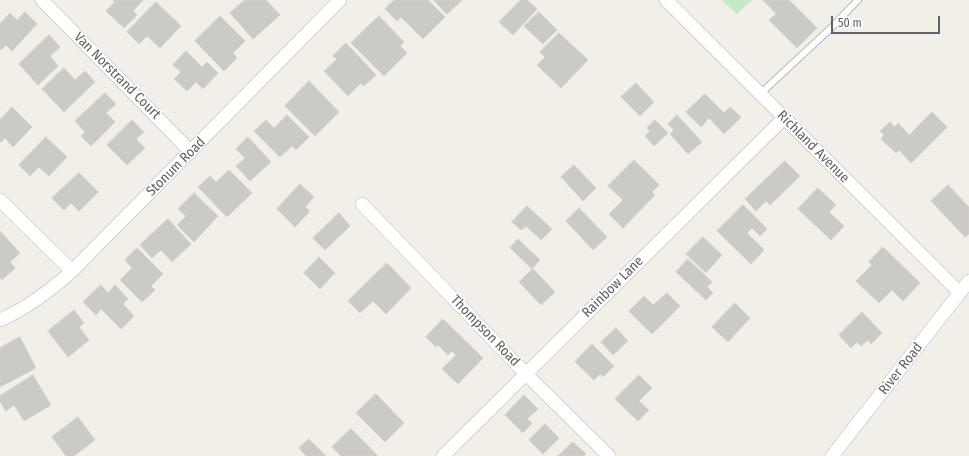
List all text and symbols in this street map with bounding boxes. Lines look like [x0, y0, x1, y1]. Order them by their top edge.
scale bar [833, 8, 942, 34]
text: 50 m [838, 16, 862, 30]
street label: Van Norstrand Court [70, 29, 164, 123]
street label: Richland Avenue [773, 107, 853, 187]
street label: Stonum Road [143, 134, 209, 200]
street label: Rainbow Lane [579, 253, 647, 321]
street label: Thompson Road [447, 292, 523, 370]
street label: River Road [875, 340, 927, 398]

